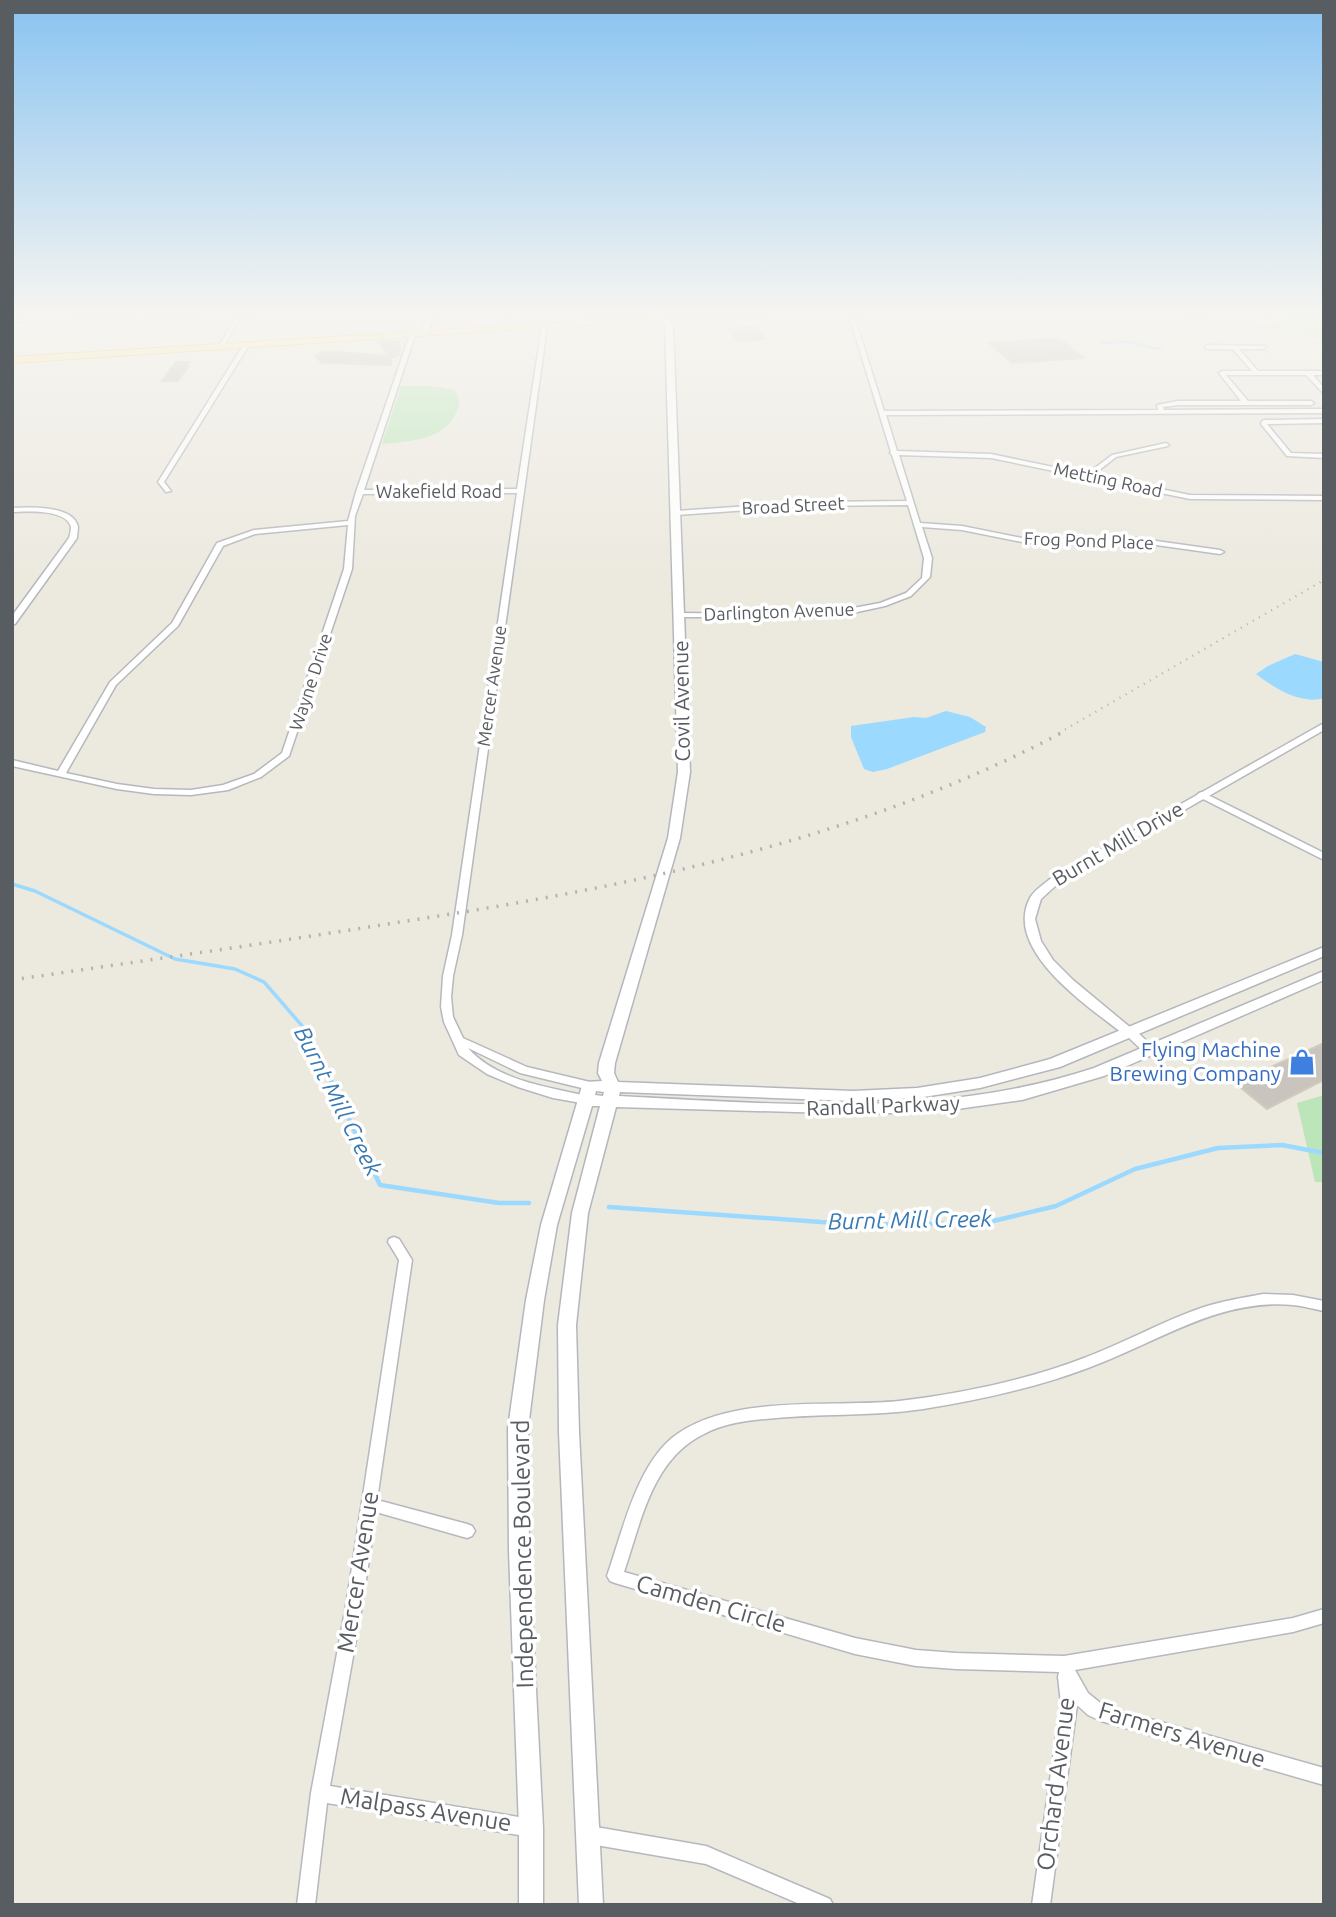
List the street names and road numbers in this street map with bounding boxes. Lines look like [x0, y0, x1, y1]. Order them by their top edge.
street label: Metting Road [1052, 458, 1164, 500]
street label: Wakefield Road [376, 481, 502, 501]
street label: Broad Street [741, 492, 845, 518]
street label: Frog Pond Place [1024, 528, 1154, 552]
street label: Darlington Avenue [703, 598, 855, 624]
street label: Mercer Avenue [473, 624, 509, 748]
street label: Wayne Drive [285, 631, 335, 733]
street label: Covil Avenue [668, 640, 694, 762]
street label: Burnt Mill Drive [1048, 796, 1187, 890]
street label: Randall Parkway [806, 1090, 960, 1120]
street label: Independence Boulevard [507, 1419, 538, 1689]
street label: Mercer Avenue [331, 1489, 384, 1655]
street label: Camden Circle [633, 1569, 789, 1638]
street label: Orchard Avenue [1031, 1696, 1080, 1872]
street label: Farmers Avenue [1095, 1696, 1269, 1773]
street label: Malpass Avenue [339, 1783, 514, 1836]

